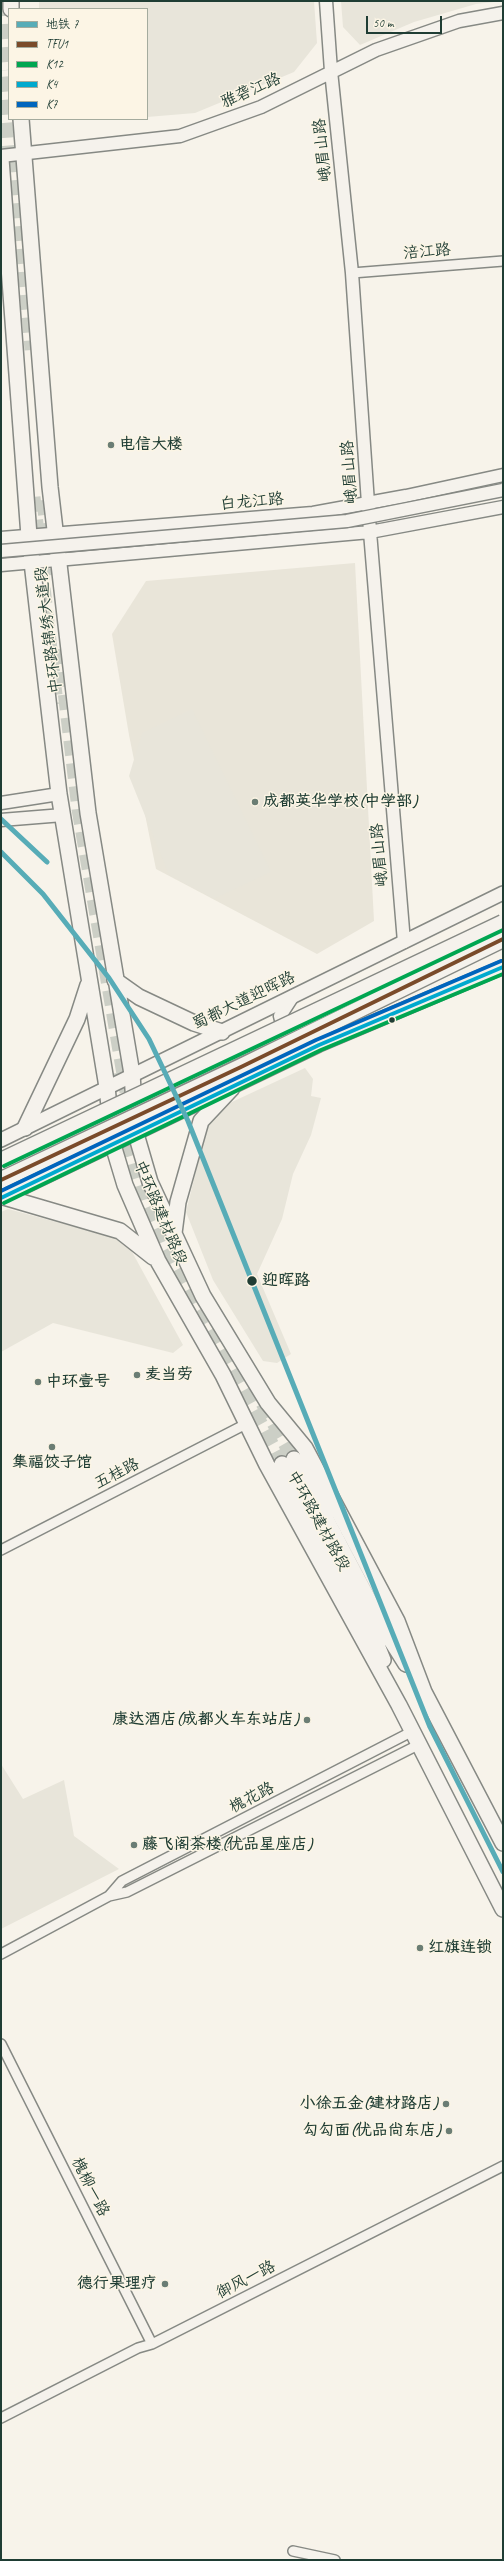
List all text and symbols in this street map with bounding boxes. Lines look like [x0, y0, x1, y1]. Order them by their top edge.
legend [8, 8, 148, 120]
scale bar [368, 8, 444, 34]
text: 50 m [373, 15, 393, 31]
text: 地铁 7 [46, 16, 78, 32]
text: TFU1 [46, 36, 68, 52]
text: K12 [46, 56, 63, 72]
street label: 雅砻江路 [218, 69, 284, 113]
text: K4 [46, 76, 57, 92]
text: K7 [46, 96, 57, 112]
street label: 峨眉山路 [310, 117, 336, 183]
street label: 涪江路 [402, 240, 452, 264]
place label: 电信大楼 [119, 435, 183, 455]
street label: 峨眉山路 [338, 439, 362, 505]
marker: 电信大楼 [106, 440, 116, 450]
street label: 白龙江路 [219, 490, 285, 514]
street label: 中环路锦绣大道段 [32, 565, 66, 695]
place label: 成都英华学校(中学部) [263, 792, 418, 812]
marker: 成都英华学校(中学部) [250, 797, 260, 807]
street label: 峨眉山路 [368, 822, 392, 888]
street label: 蜀都大道迎晖路 [189, 968, 299, 1034]
unlabelled marker [387, 1015, 397, 1025]
street label: 中环路建材路段 [129, 1158, 191, 1268]
place label: 迎晖路 [262, 1271, 310, 1291]
marker: 迎晖路 [245, 1274, 259, 1288]
place label: 麦当劳 [145, 1365, 193, 1385]
marker: 麦当劳 [132, 1370, 142, 1380]
place label: 中环壹号 [46, 1372, 110, 1392]
marker: 中环壹号 [33, 1377, 43, 1387]
marker: 集福饺子馆 [47, 1442, 57, 1452]
place label: 集福饺子馆 [12, 1453, 92, 1473]
street label: 五桂路 [91, 1455, 143, 1493]
street label: 中环路建材路段 [282, 1467, 354, 1575]
place label: 康达酒店(成都火车东站店) [112, 1710, 299, 1730]
marker: 康达酒店(成都火车东站店) [302, 1715, 312, 1725]
street label: 槐花路 [226, 1779, 278, 1817]
place label: 藤飞阁茶楼(优品星座店) [142, 1835, 313, 1855]
marker: 藤飞阁茶楼(优品星座店) [129, 1840, 139, 1850]
place label: 红旗连锁 [428, 1938, 492, 1958]
marker: 红旗连锁 [415, 1943, 425, 1953]
place label: 小徐五金(建材路店) [299, 2094, 438, 2114]
marker: 小徐五金(建材路店) [441, 2099, 451, 2109]
place label: 勾勾面(优品尚东店) [302, 2121, 441, 2141]
marker: 勾勾面(优品尚东店) [444, 2126, 454, 2136]
street label: 槐柳一路 [67, 2154, 113, 2220]
street label: 御风一路 [213, 2257, 279, 2303]
place label: 德行果理疗 [77, 2274, 157, 2294]
marker: 德行果理疗 [160, 2279, 170, 2289]

